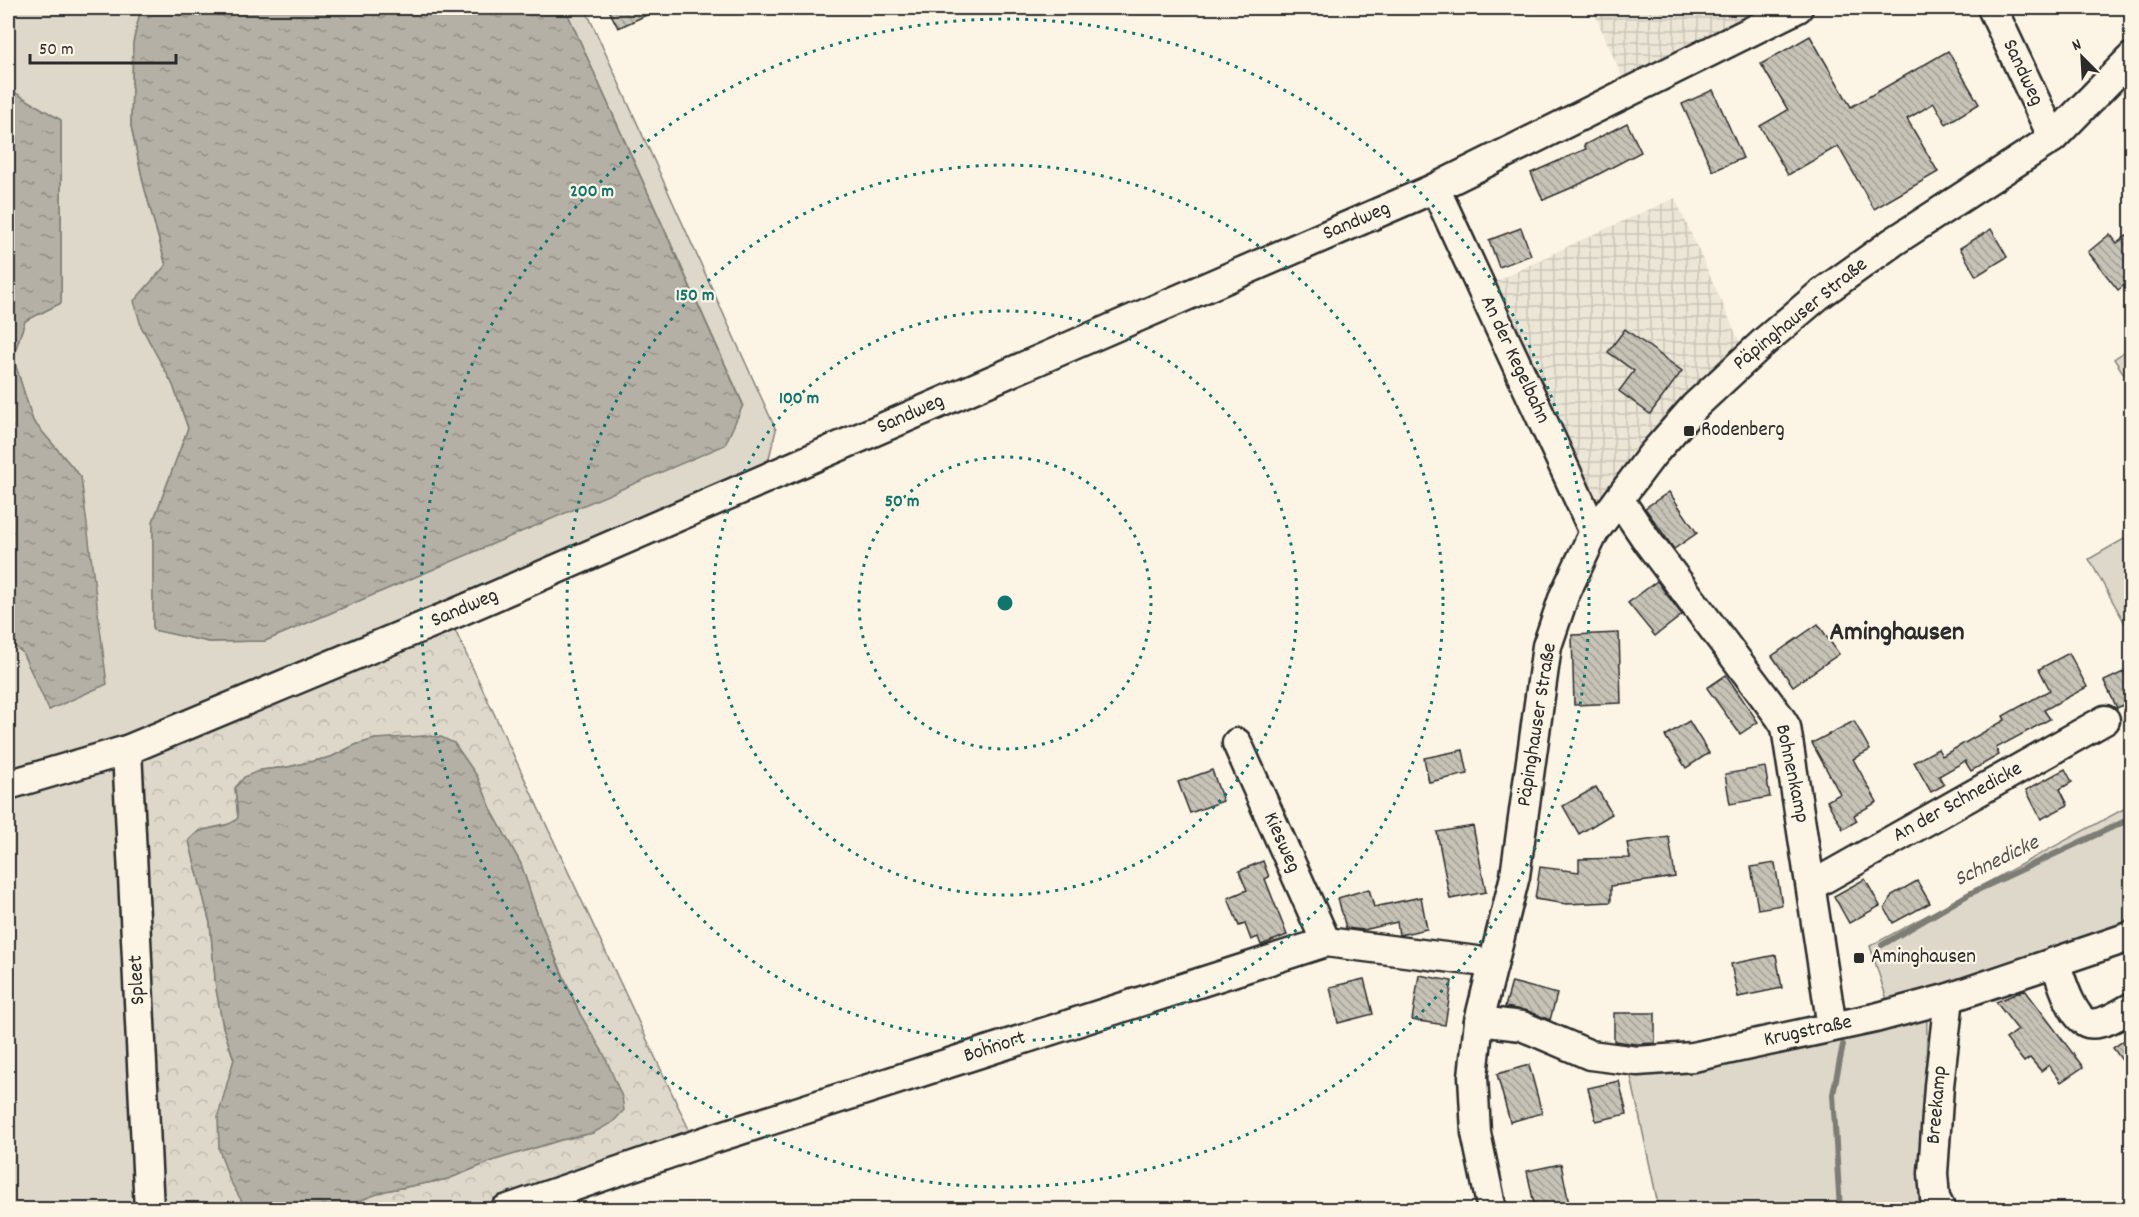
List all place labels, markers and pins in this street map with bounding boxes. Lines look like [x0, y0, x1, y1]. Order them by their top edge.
place label: Rodenberg [1701, 416, 1785, 446]
marker: Rodenberg [1682, 424, 1696, 438]
centre of rings [995, 593, 1015, 613]
place label: Aminghausen [1871, 943, 1976, 973]
marker: Aminghausen [1852, 951, 1866, 965]

